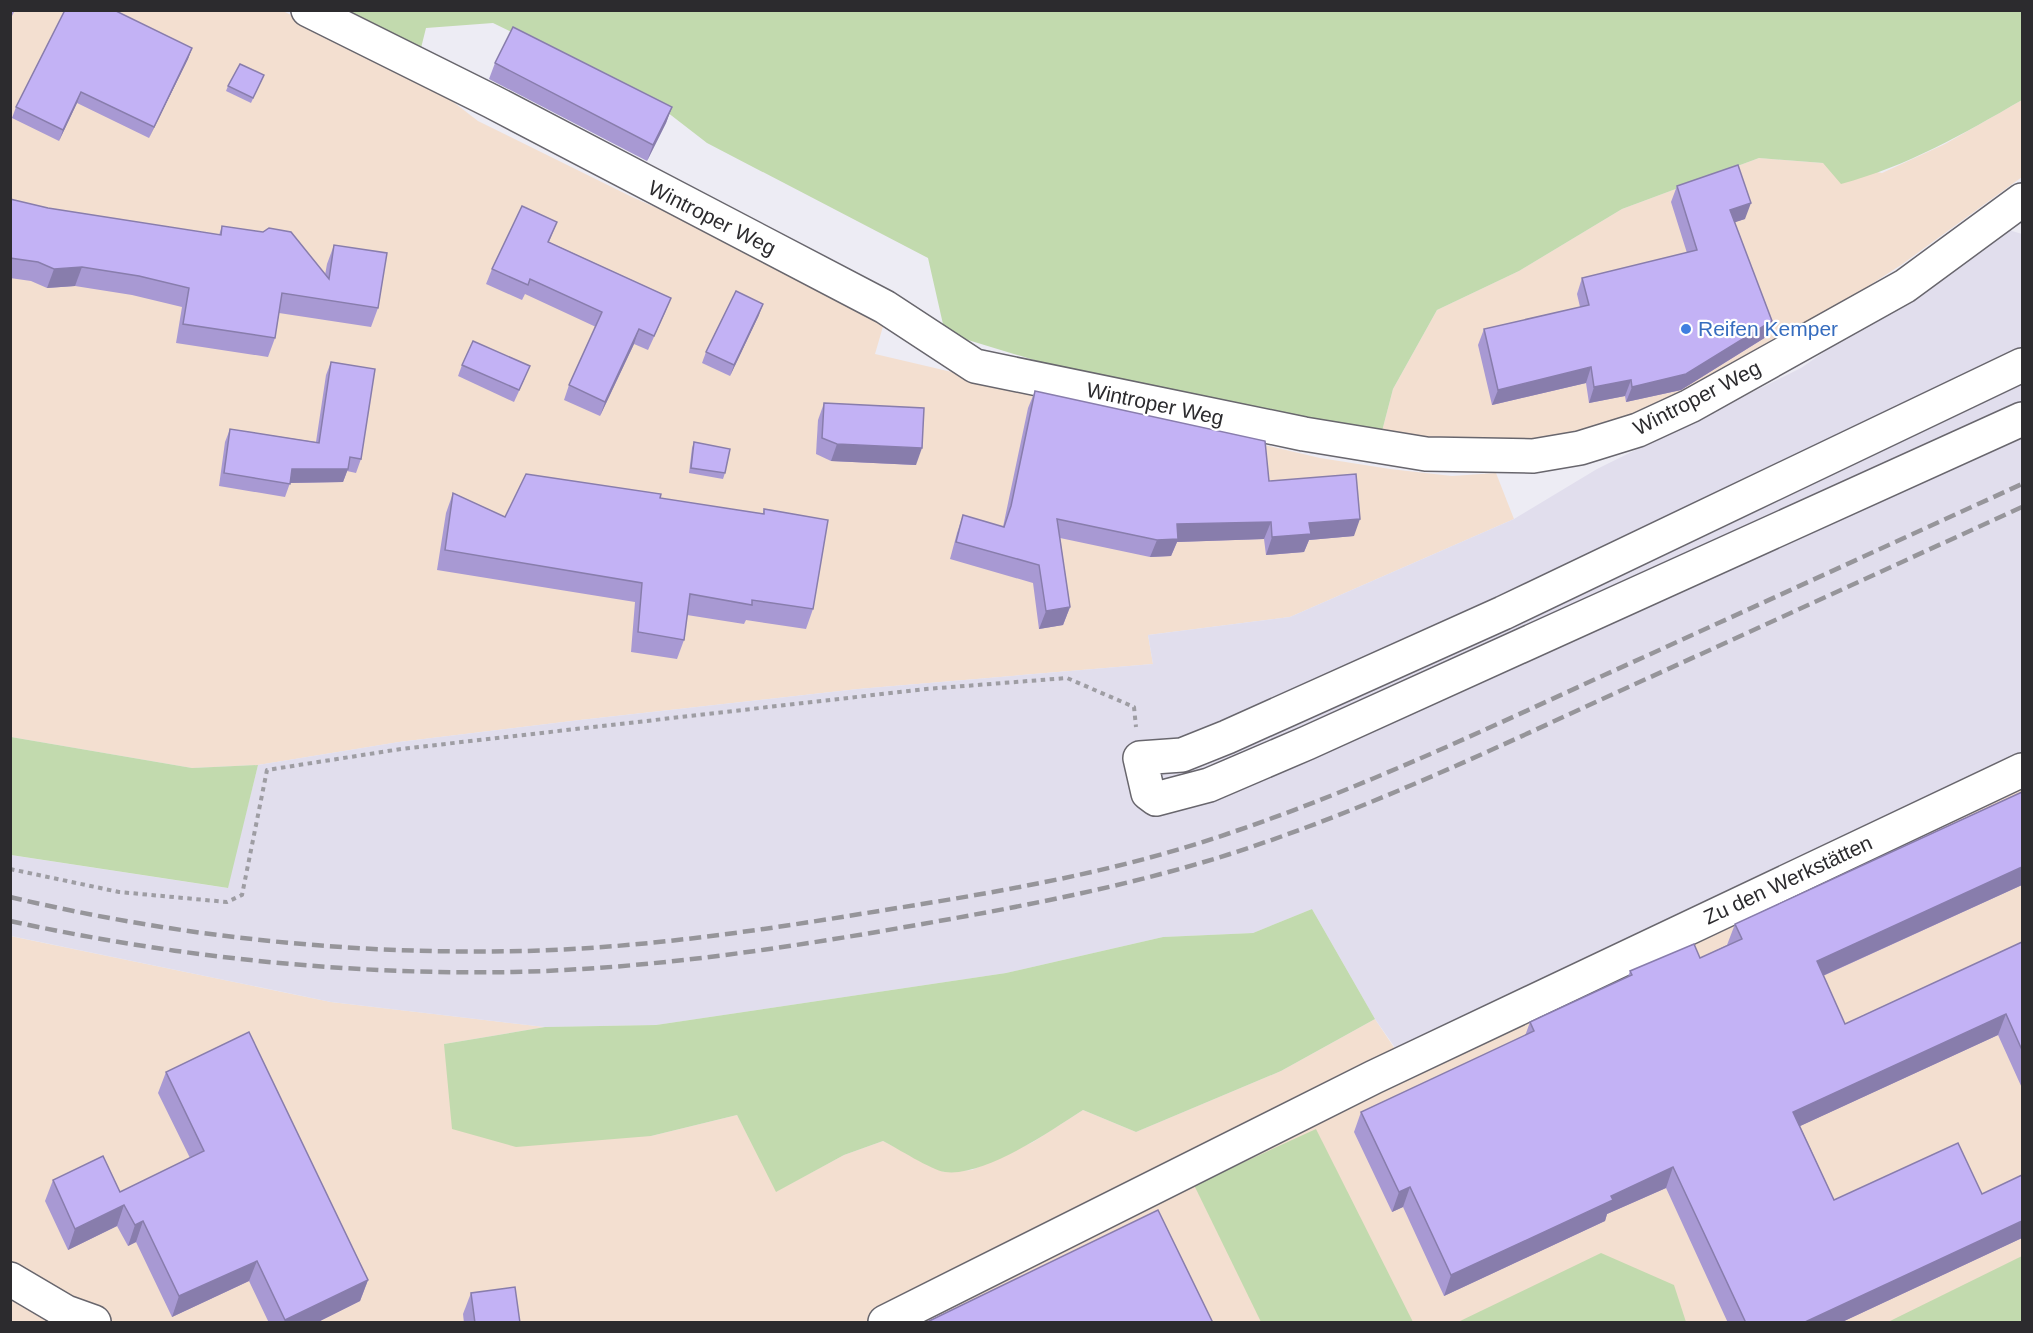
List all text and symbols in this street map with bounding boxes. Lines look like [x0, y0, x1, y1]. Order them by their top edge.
street label: Wintroper Weg [645, 176, 780, 260]
place label: Reifen Kemper [1698, 317, 1838, 340]
marker: Reifen Kemper [1679, 322, 1693, 336]
street label: Wintroper Weg [1629, 356, 1764, 440]
street label: Wintroper Weg [1084, 378, 1226, 429]
street label: Zu den Werkstätten [1700, 830, 1876, 929]

